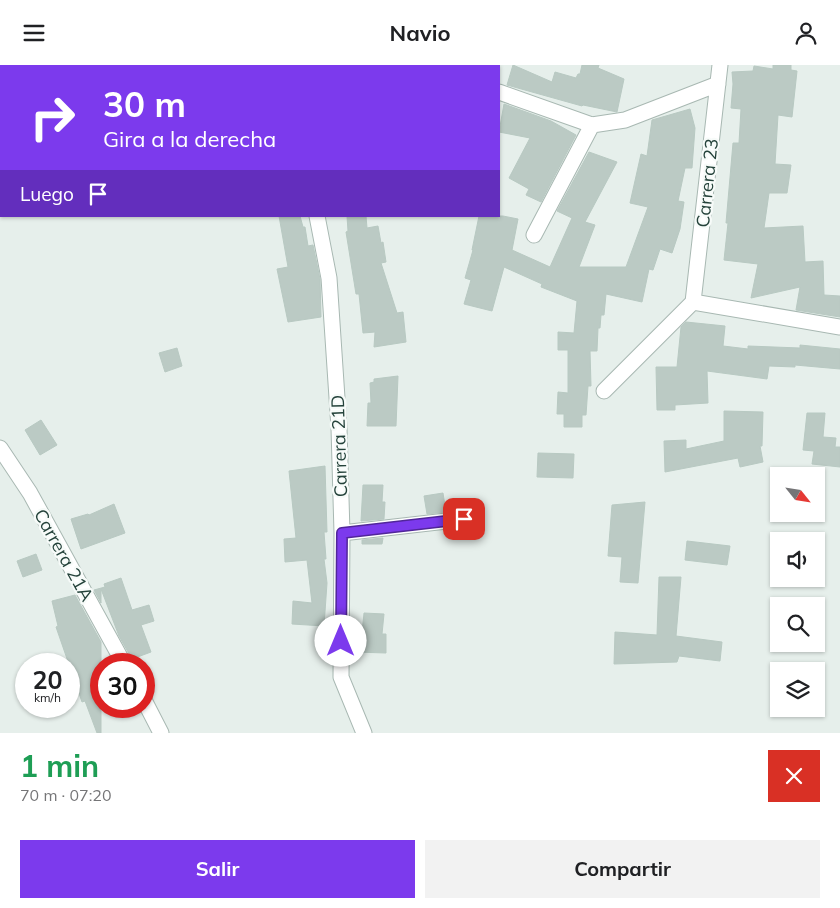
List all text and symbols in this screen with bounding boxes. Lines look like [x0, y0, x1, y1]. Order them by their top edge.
icon: menu [20, 19, 48, 47]
text: Navio [390, 19, 450, 47]
icon: person [792, 19, 820, 47]
text: 30 m [103, 82, 186, 126]
icon: right [20, 85, 85, 150]
text: Gira a la derecha [103, 125, 276, 153]
street label: Carrera 23 [691, 137, 723, 229]
icon: arrive [84, 180, 112, 208]
text: Luego [20, 182, 74, 206]
street label: Carrera 21D [326, 394, 352, 498]
north arrow [770, 467, 825, 523]
map controls [770, 467, 825, 717]
pin [443, 498, 485, 540]
street label: Carrera 21A [29, 505, 99, 605]
icon: arrive [450, 505, 478, 533]
button: sound [770, 532, 825, 587]
button: search [770, 597, 825, 652]
position arrow [314, 614, 366, 666]
speed limit sign: 30 [90, 653, 155, 718]
button: layers [770, 662, 825, 717]
text: 20 [32, 664, 63, 695]
text: km/h [34, 690, 61, 705]
text: 1 min [20, 747, 99, 785]
button: close [768, 750, 820, 802]
text: 70 m · 07:20 [20, 785, 112, 805]
button: Salir [20, 840, 415, 898]
button: Compartir [425, 840, 820, 898]

